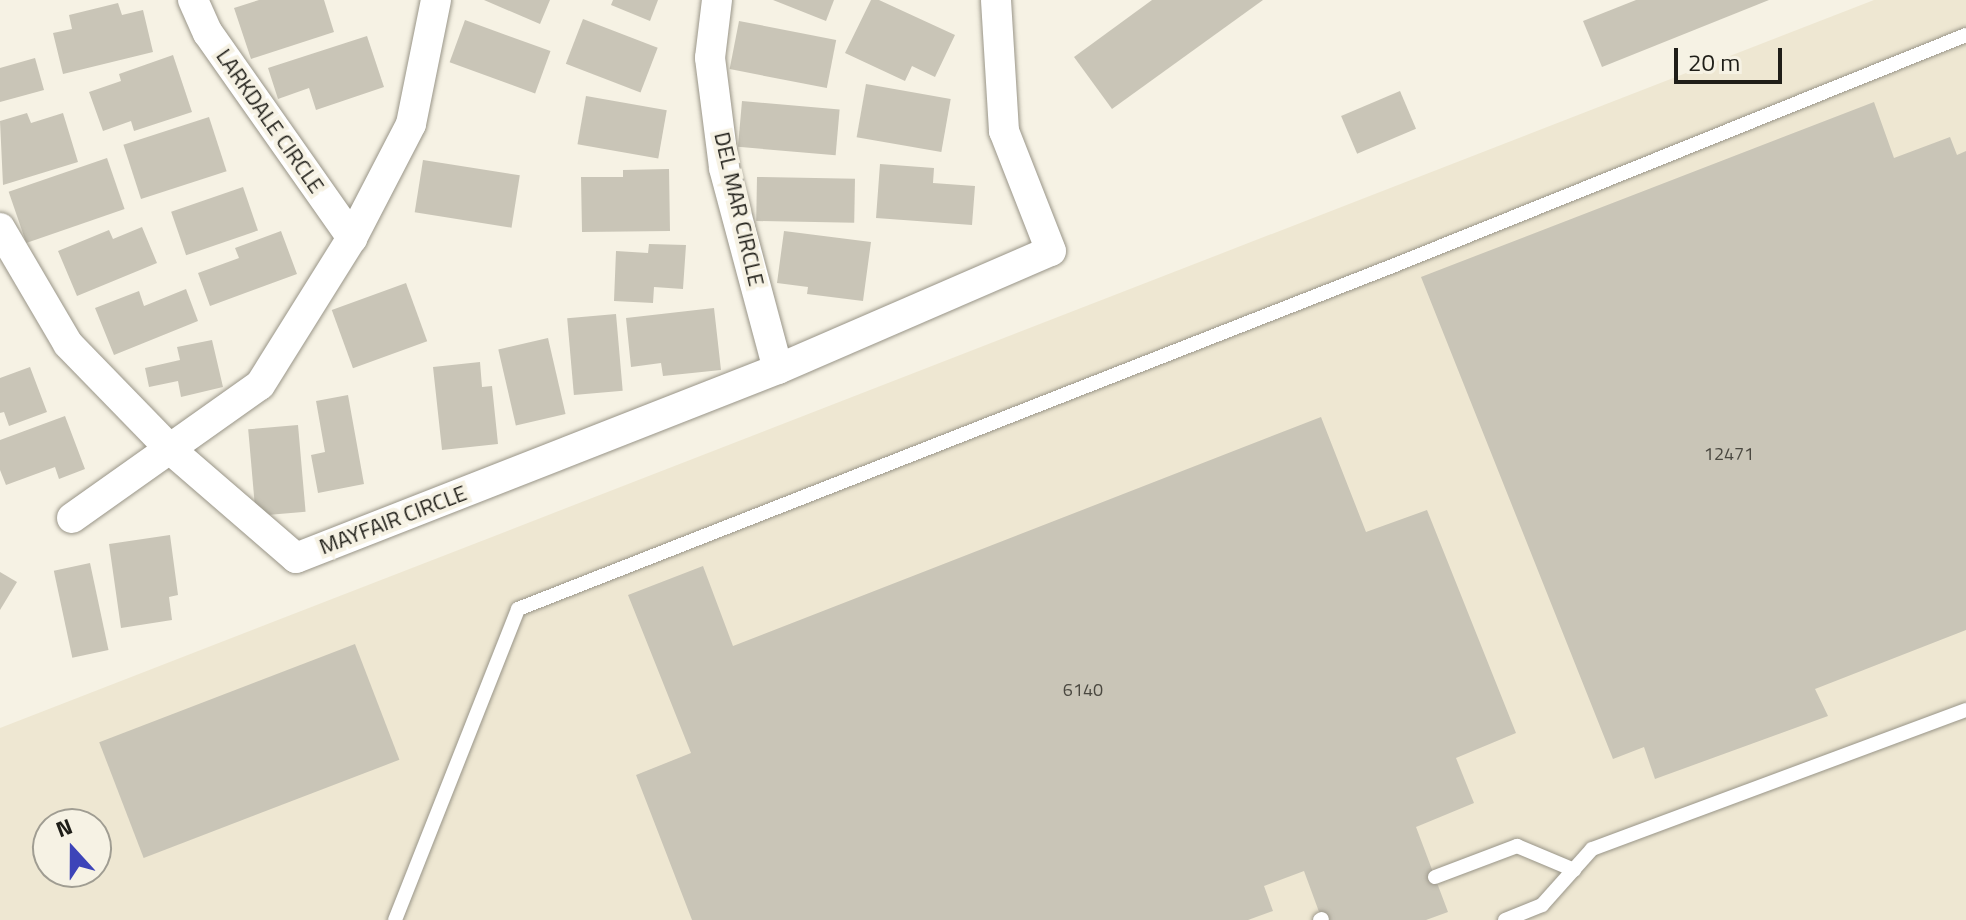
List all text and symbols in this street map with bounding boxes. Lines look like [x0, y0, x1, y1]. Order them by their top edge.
scale bar [1678, 32, 1786, 82]
street label: LARKDALE CIRCLE [210, 44, 330, 198]
text: 20 m [1688, 44, 1740, 80]
street label: DEL MAR CIRCLE [708, 129, 770, 289]
house number: 12471 [1704, 443, 1754, 465]
street label: MAYFAIR CIRCLE [316, 480, 470, 560]
house number: 6140 [1063, 679, 1103, 701]
north arrow [32, 808, 112, 888]
text: N [51, 809, 77, 846]

